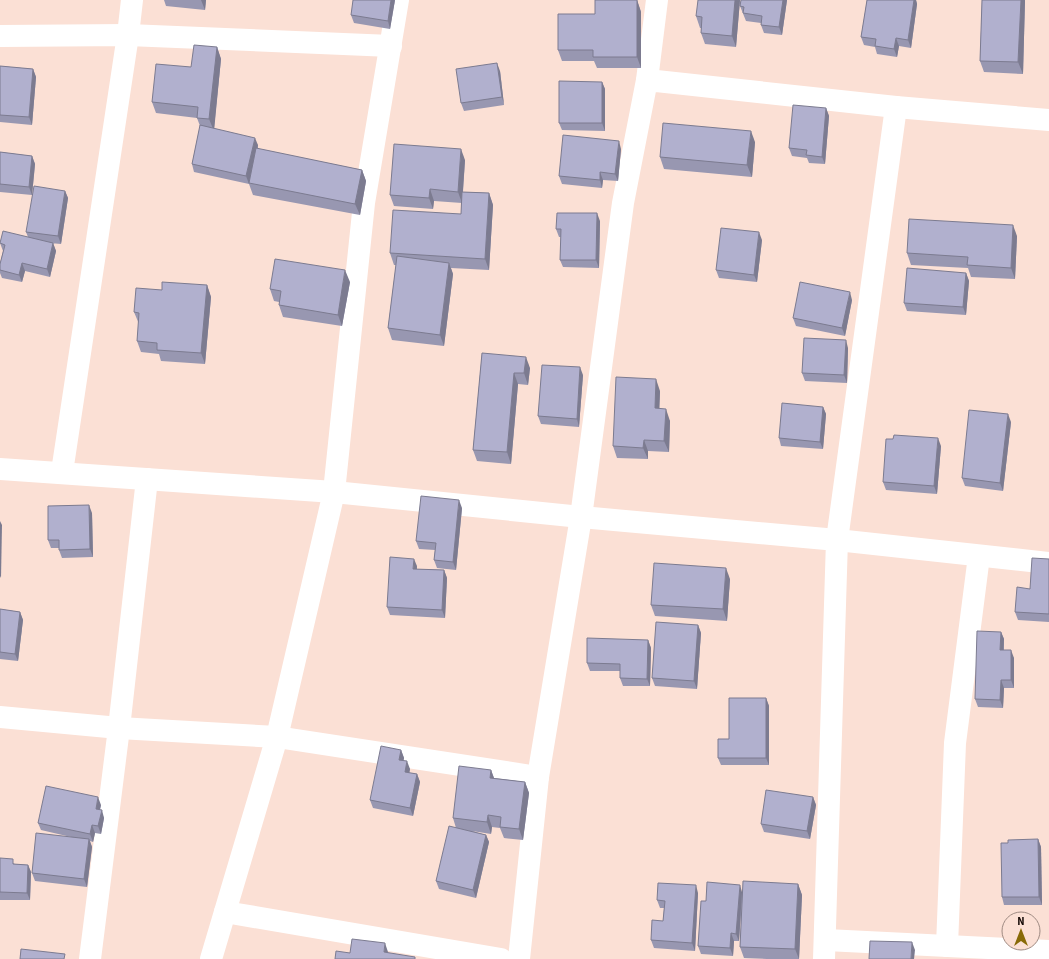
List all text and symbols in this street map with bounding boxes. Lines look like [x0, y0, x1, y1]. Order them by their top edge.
north arrow [1001, 911, 1041, 951]
text: N [1017, 914, 1025, 929]

